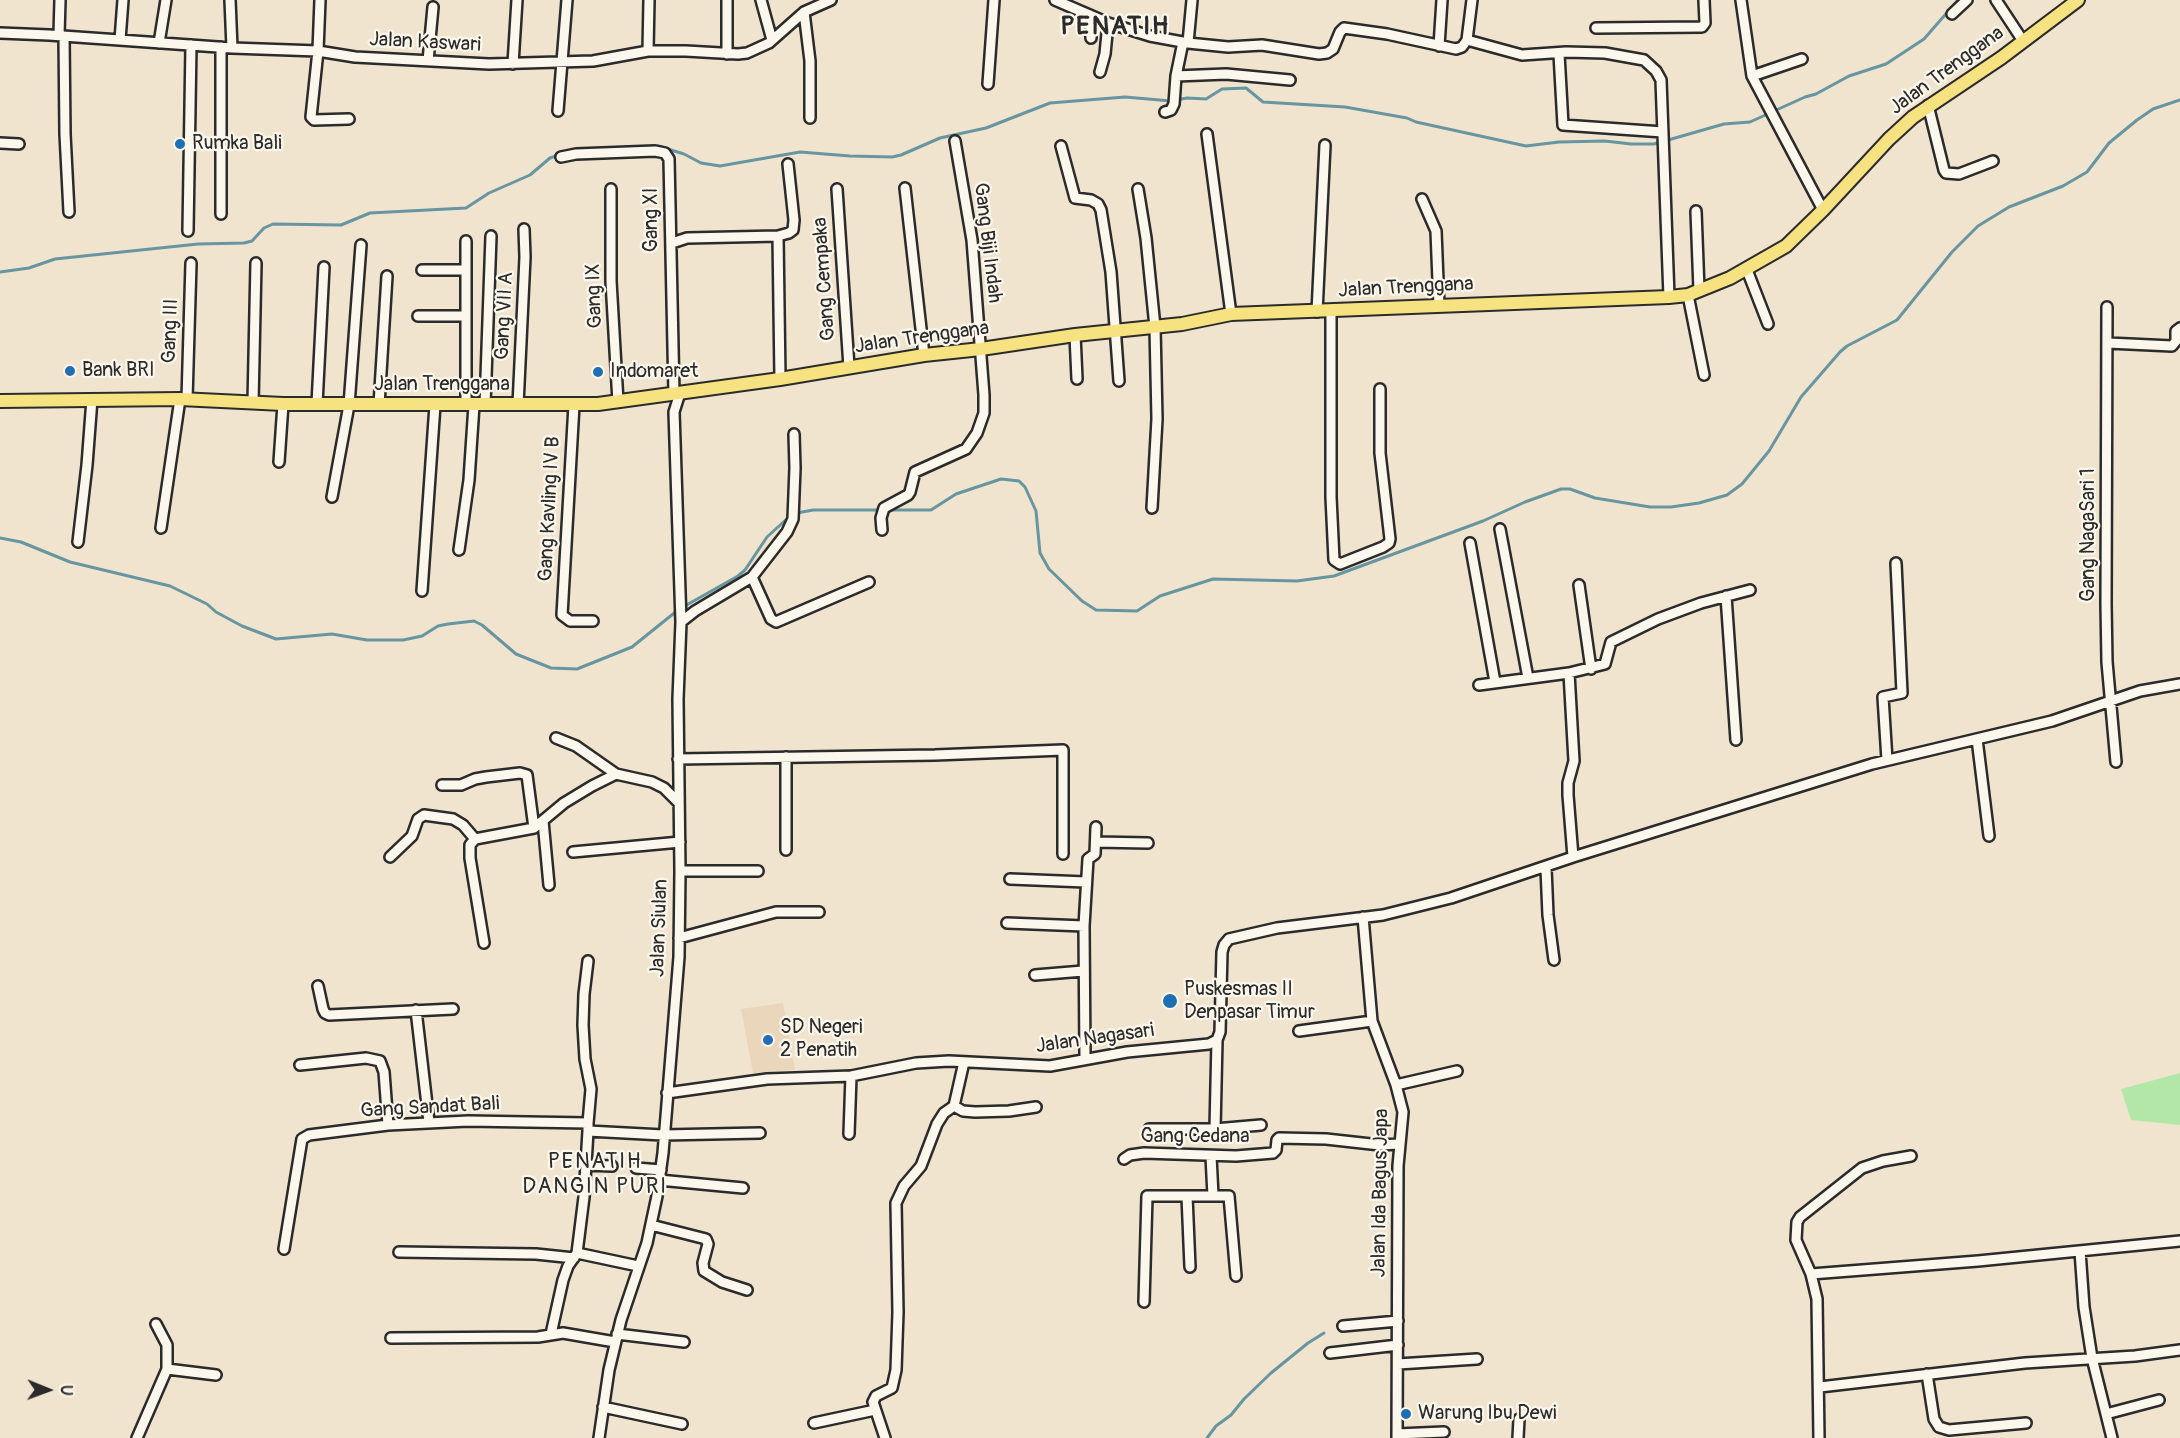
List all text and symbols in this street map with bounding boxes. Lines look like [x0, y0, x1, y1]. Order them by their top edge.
district label: PENATIH [1060, 11, 1170, 43]
street label: Jalan Trenggana [1885, 21, 2009, 121]
street label: Jalan Kaswari [369, 28, 481, 58]
place label: Rumka Bali [192, 132, 282, 156]
marker: Rumka Bali [173, 137, 187, 151]
street label: Gang Biji Indah [968, 182, 1006, 304]
street label: Gang XI [640, 188, 664, 252]
street label: Gang Cempaka [809, 216, 841, 342]
street label: Gang IX [582, 263, 608, 329]
street label: Gang VII A [491, 271, 519, 361]
street label: Jalan Trenggana [1338, 272, 1474, 304]
street label: Gang III [158, 298, 184, 364]
street label: Jalan Trenggana [853, 317, 991, 359]
place label: Bank BRI [82, 359, 155, 383]
place label: Indomaret [610, 360, 698, 384]
marker: Bank BRI [63, 364, 77, 378]
marker: Indomaret [591, 365, 605, 379]
street label: Jalan Trenggana [374, 373, 510, 397]
street label: Gang Kavling IV B [534, 436, 566, 582]
street label: Gang NagaSari 1 [2077, 468, 2101, 602]
street label: Jalan Siulan [646, 879, 674, 977]
place label: Puskesmas II Denpasar Timur [1184, 978, 1315, 1025]
marker: Puskesmas II Denpasar Timur [1161, 992, 1179, 1010]
place label: SD Negeri 2 Penatih [780, 1016, 863, 1063]
street label: Jalan Nagasari [1034, 1019, 1156, 1059]
marker: SD Negeri 2 Penatih [761, 1033, 775, 1047]
street label: Gang Sandat Bali [360, 1092, 500, 1124]
street label: Jalan Ida Bagus Japa [1368, 1108, 1394, 1278]
street label: Gang Cedana [1141, 1125, 1249, 1149]
district label: PENATIH DANGIN PURI [522, 1149, 668, 1200]
north arrow [18, 1360, 78, 1420]
text: U [56, 1385, 76, 1396]
place label: Warung Ibu Dewi [1418, 1402, 1557, 1426]
marker: Warung Ibu Dewi [1399, 1407, 1413, 1421]

